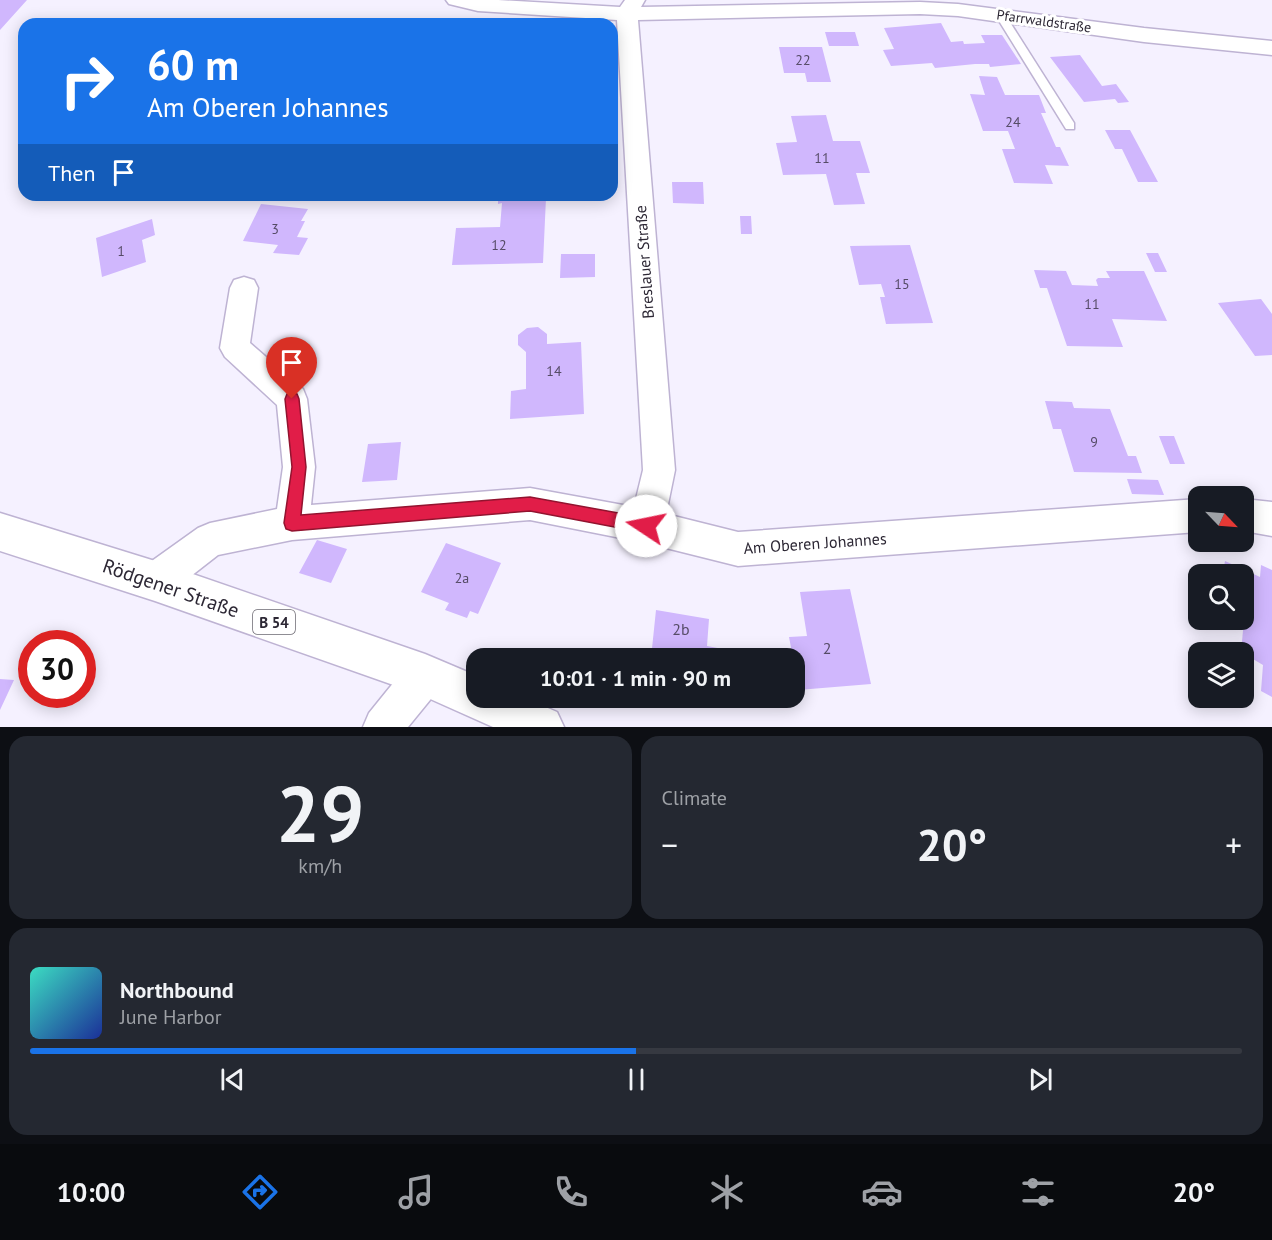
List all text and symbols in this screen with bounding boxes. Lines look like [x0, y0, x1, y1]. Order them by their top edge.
street label: Pfarrwaldstraße [996, 5, 1092, 37]
text: 60 m [147, 37, 239, 92]
icon: right [48, 42, 126, 120]
house number: 22 [795, 51, 811, 69]
text: Am Oberen Johannes [147, 90, 389, 124]
house number: 24 [1005, 113, 1021, 131]
house number: 11 [814, 149, 830, 167]
icon: arrive [107, 156, 140, 189]
text: Then [48, 159, 95, 187]
street label: Breslauer Straße [630, 205, 658, 319]
house number: 3 [271, 220, 279, 238]
house number: 12 [491, 236, 507, 254]
house number: 1 [117, 242, 125, 260]
house number: 15 [894, 275, 910, 293]
house number: 11 [1084, 295, 1100, 313]
pin [266, 337, 317, 399]
icon: arrive [275, 346, 308, 379]
house number: 14 [546, 362, 562, 380]
house number: 9 [1090, 433, 1098, 451]
north arrow [1188, 486, 1254, 552]
map controls [1188, 486, 1254, 708]
position arrow [614, 494, 678, 558]
street label: Am Oberen Johannes [743, 528, 887, 558]
street label: Rödgener Straße [99, 552, 243, 624]
button: search [1188, 564, 1254, 630]
house number: 2a [455, 569, 469, 587]
road number: B 54 [253, 610, 295, 634]
house number: 2b [672, 619, 690, 639]
speed limit sign: 30 [18, 630, 96, 708]
house number: 2 [823, 638, 831, 658]
button: layers [1188, 642, 1254, 708]
text: 10:01 · 1 min · 90 m [540, 664, 731, 692]
text: 29 [276, 763, 364, 864]
text: Climate [662, 785, 727, 811]
text: 20° [916, 815, 987, 873]
text: − [662, 823, 678, 866]
text: + [1225, 823, 1242, 866]
text: km/h [298, 853, 342, 879]
text: Northbound [120, 976, 234, 1004]
text: June Harbor [120, 1004, 222, 1030]
icon: previous [216, 1063, 249, 1096]
icon: pause [620, 1063, 653, 1096]
icon: next [1024, 1063, 1057, 1096]
icon: directions [239, 1171, 281, 1213]
icon: music [395, 1171, 437, 1213]
icon: phone [550, 1171, 592, 1213]
icon: climate [706, 1171, 748, 1213]
icon: car [861, 1171, 903, 1213]
icon: filters [1017, 1171, 1059, 1213]
text: 10:00 [57, 1175, 125, 1209]
text: 20° [1173, 1175, 1215, 1209]

